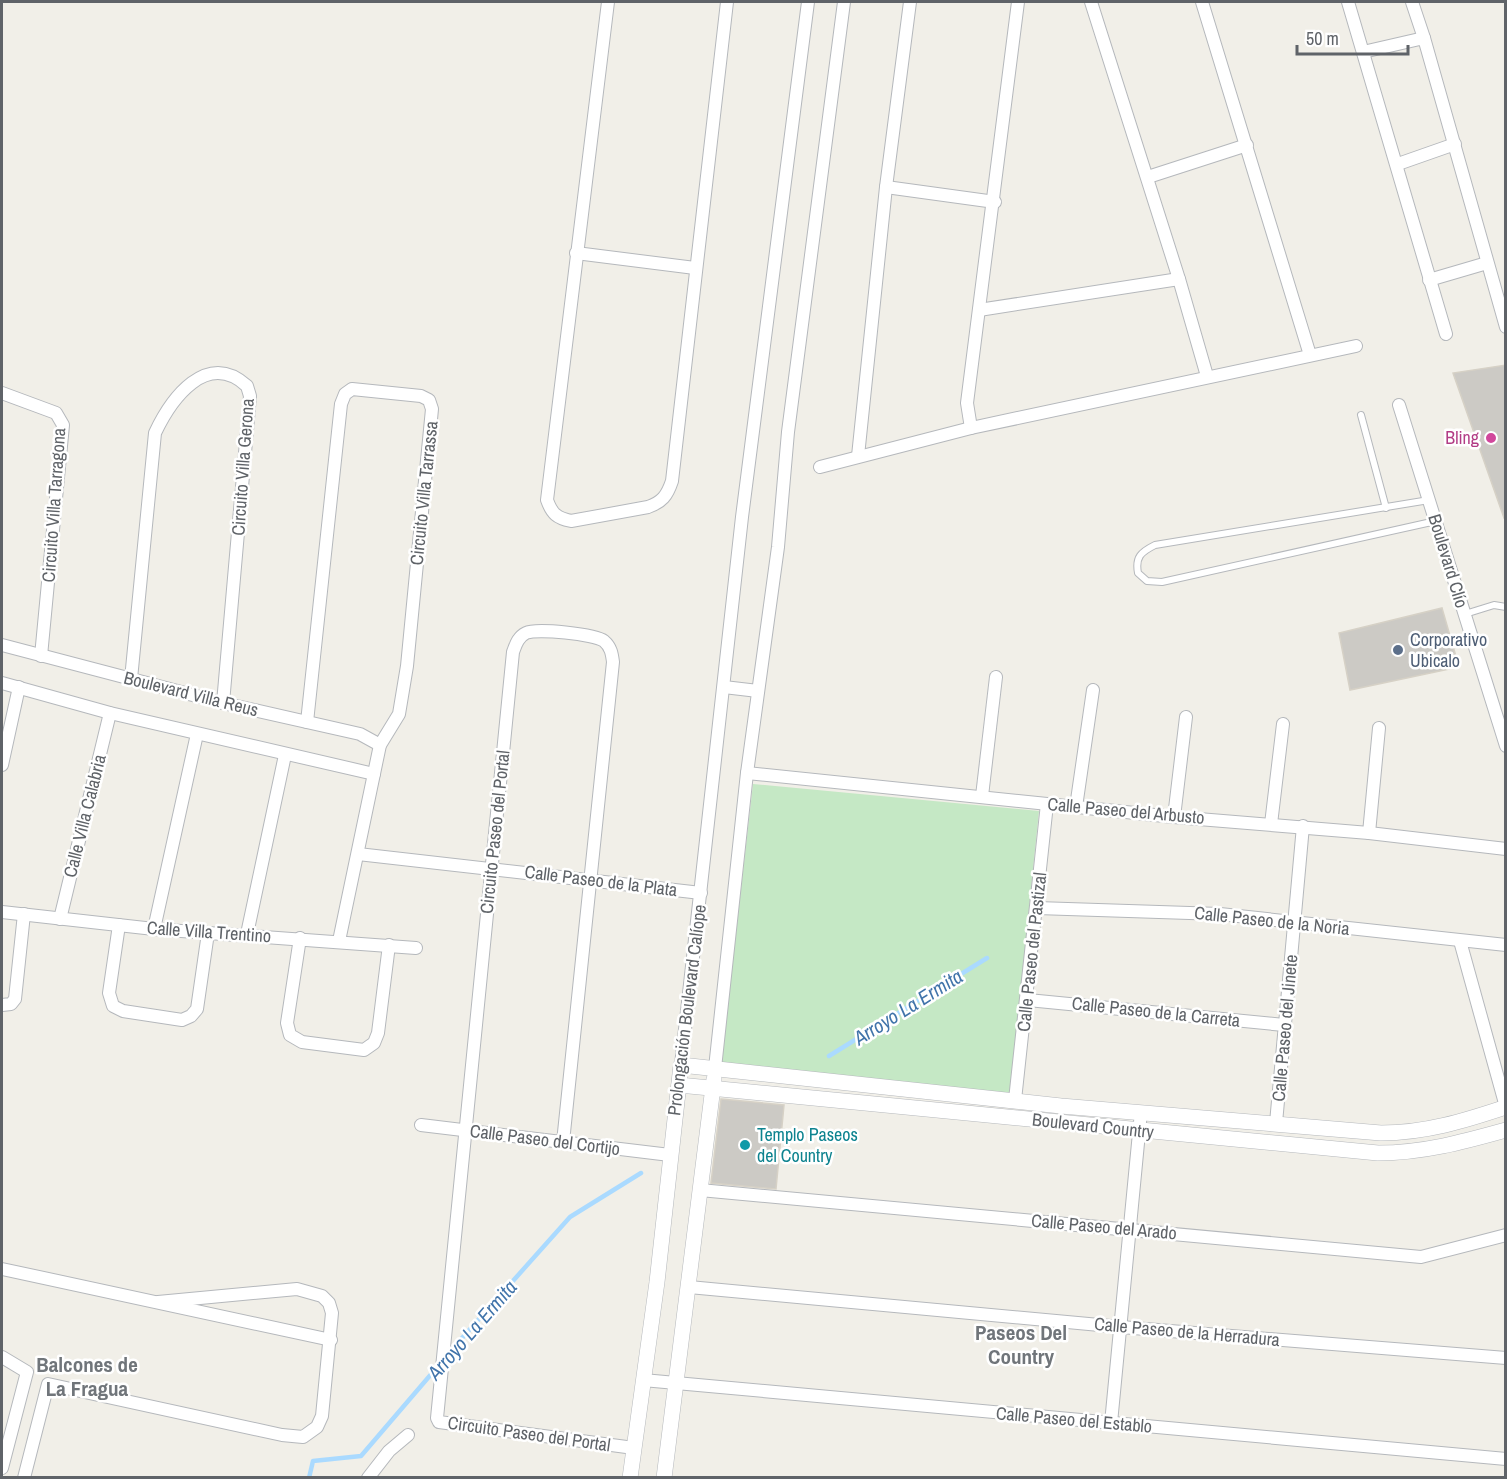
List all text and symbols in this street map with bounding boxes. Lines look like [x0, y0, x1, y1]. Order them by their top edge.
scale bar [1297, 18, 1408, 56]
text: 50 m [1306, 26, 1339, 51]
street label: Circuito Villa Gerona [225, 397, 260, 536]
street label: Circuito Villa Tarrassa [403, 420, 444, 566]
place label: Bling [1445, 425, 1480, 450]
street label: Circuito Villa Tarragona [36, 427, 71, 583]
marker: Bling [1484, 431, 1498, 445]
street label: Boulevard Clío [1422, 511, 1475, 611]
place label: Corporativo Ubicalo [1410, 627, 1487, 673]
marker: Corporativo Ubicalo [1391, 643, 1405, 657]
street label: Boulevard Villa Reus [121, 665, 261, 722]
street label: Circuito Paseo del Portal [473, 749, 516, 915]
street label: Calle Villa Calabria [57, 752, 112, 880]
street label: Calle Paseo del Arbusto [1046, 791, 1206, 830]
street label: Calle Paseo de la Plata [523, 859, 679, 902]
street label: Calle Paseo del Pastizal [1011, 871, 1052, 1033]
street label: Calle Paseo de la Noria [1193, 900, 1351, 941]
street label: Prolongación Boulevard Calíope [661, 903, 712, 1117]
street label: Calle Villa Trentino [146, 915, 272, 948]
street label: Calle Paseo del Jinete [1266, 953, 1303, 1103]
water label: Arroyo La Ermita [847, 962, 967, 1051]
street label: Calle Paseo de la Carreta [1071, 990, 1241, 1033]
street label: Boulevard Country [1031, 1107, 1156, 1144]
street label: Calle Paseo del Cortijo [469, 1118, 621, 1161]
place label: Templo Paseos del Country [757, 1122, 858, 1168]
marker: Templo Paseos del Country [738, 1138, 752, 1152]
street label: Calle Paseo del Arado [1030, 1208, 1178, 1245]
water label: Arroyo La Ermita [420, 1274, 522, 1386]
street label: Calle Paseo de la Herradura [1093, 1311, 1281, 1352]
district label: Paseos Del Country [975, 1318, 1067, 1371]
district label: Balcones de La Fragua [36, 1350, 138, 1403]
street label: Calle Paseo del Establo [995, 1400, 1153, 1439]
street label: Circuito Paseo del Portal [446, 1410, 612, 1457]

